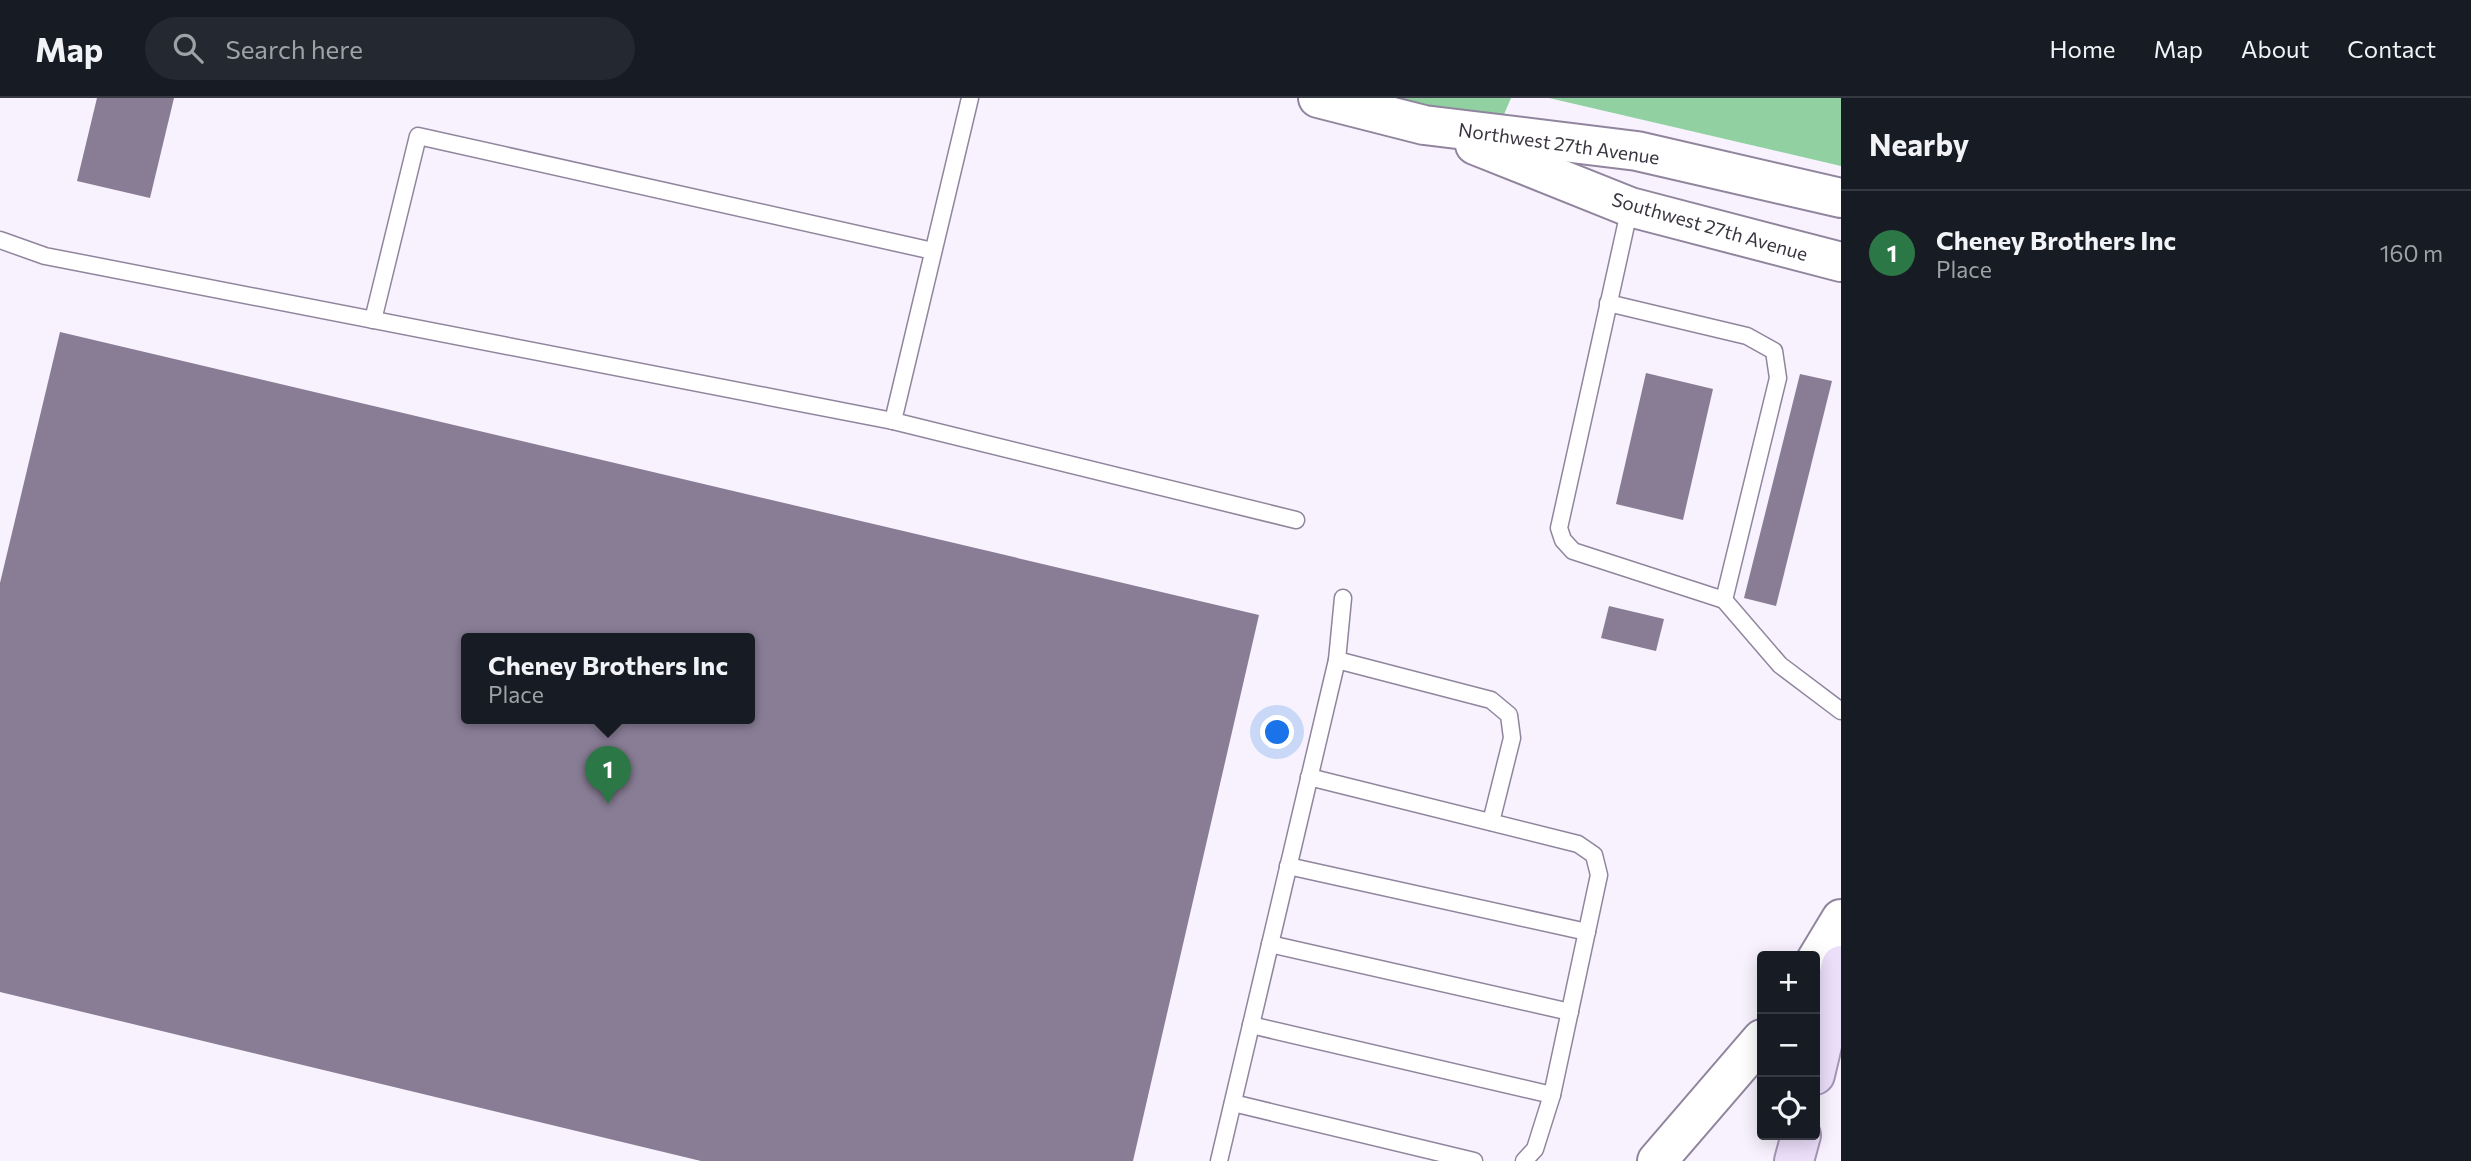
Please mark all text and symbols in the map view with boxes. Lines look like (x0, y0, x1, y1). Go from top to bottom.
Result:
search box (145, 17, 635, 80)
text: Map (35, 28, 103, 69)
icon: search (169, 29, 207, 67)
text: Search here (225, 33, 363, 64)
text: Home (2050, 34, 2116, 63)
text: Map (2154, 34, 2203, 63)
text: About (2241, 34, 2309, 63)
text: Contact (2347, 34, 2436, 63)
street label: Northwest 27th Avenue (1457, 117, 1661, 169)
text: Nearby (1869, 125, 1969, 162)
street label: Southwest 27th Avenue (1609, 187, 1811, 265)
text: Cheney Brothers Inc (1936, 224, 2176, 255)
text: 1 (1887, 239, 1897, 267)
text: 160 m (2380, 239, 2443, 267)
text: Place (1936, 255, 1992, 283)
popup (461, 633, 755, 724)
text: Cheney Brothers Inc (488, 649, 728, 680)
text: Place (488, 680, 544, 708)
your location (1260, 715, 1294, 749)
pin: 1 (585, 746, 631, 804)
map controls (1757, 951, 1820, 1140)
button: + (1757, 951, 1820, 1014)
button: − (1757, 1014, 1820, 1077)
button: locate (1757, 1077, 1820, 1140)

